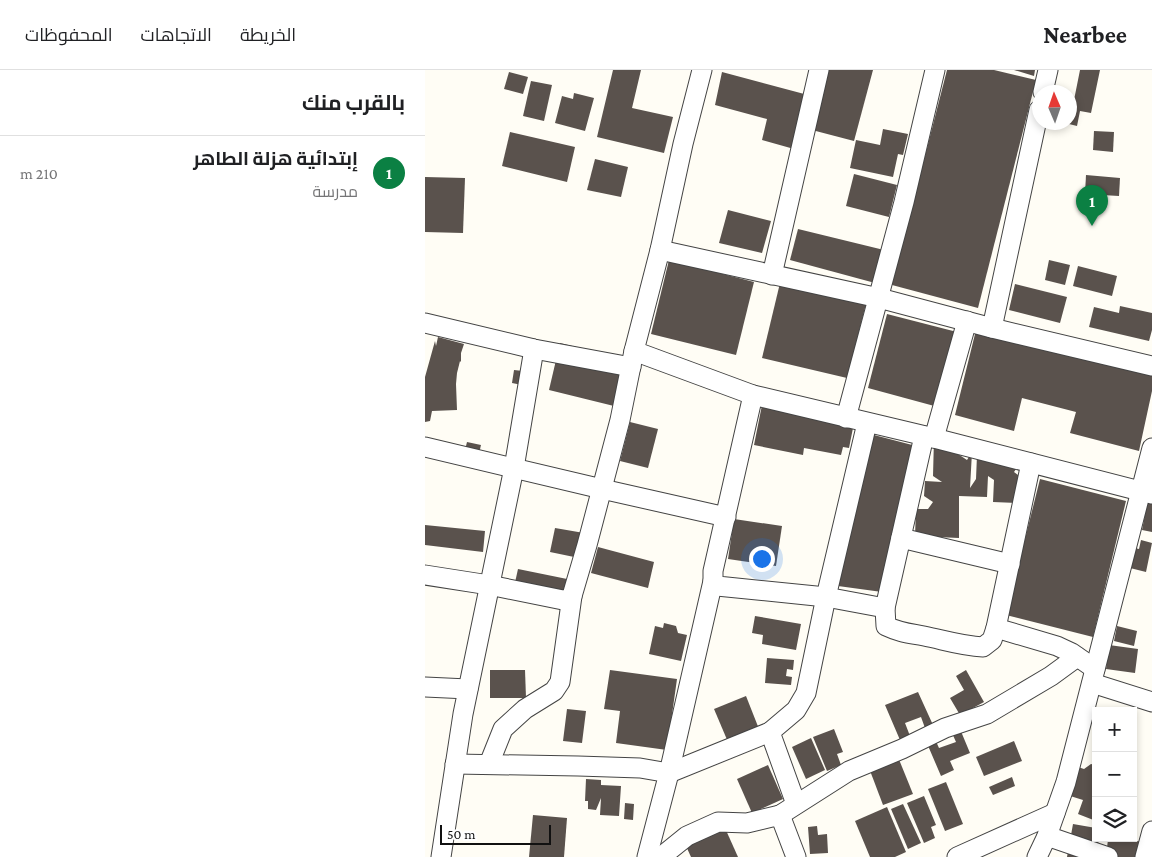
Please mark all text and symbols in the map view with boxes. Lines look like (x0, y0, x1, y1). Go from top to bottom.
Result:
text: Nearbee (1043, 21, 1127, 48)
text: المحفوظات (25, 25, 113, 45)
text: الاتجاهات (141, 25, 212, 45)
text: الخريطة (240, 25, 296, 45)
north arrow (1032, 85, 1077, 130)
text: بالقرب منك (302, 91, 405, 115)
text: إبتدائية هزلة الطاهر (193, 148, 358, 169)
text: 210 m (20, 165, 58, 182)
text: 1 (386, 165, 392, 182)
text: مدرسة (312, 183, 358, 200)
pin: 1 (1076, 185, 1108, 226)
your location (749, 546, 775, 572)
map controls (1092, 707, 1137, 842)
button: + (1092, 707, 1137, 752)
button: − (1092, 752, 1137, 797)
button: layers (1092, 797, 1137, 842)
scale bar (440, 822, 551, 845)
text: 50 m (447, 826, 475, 842)

